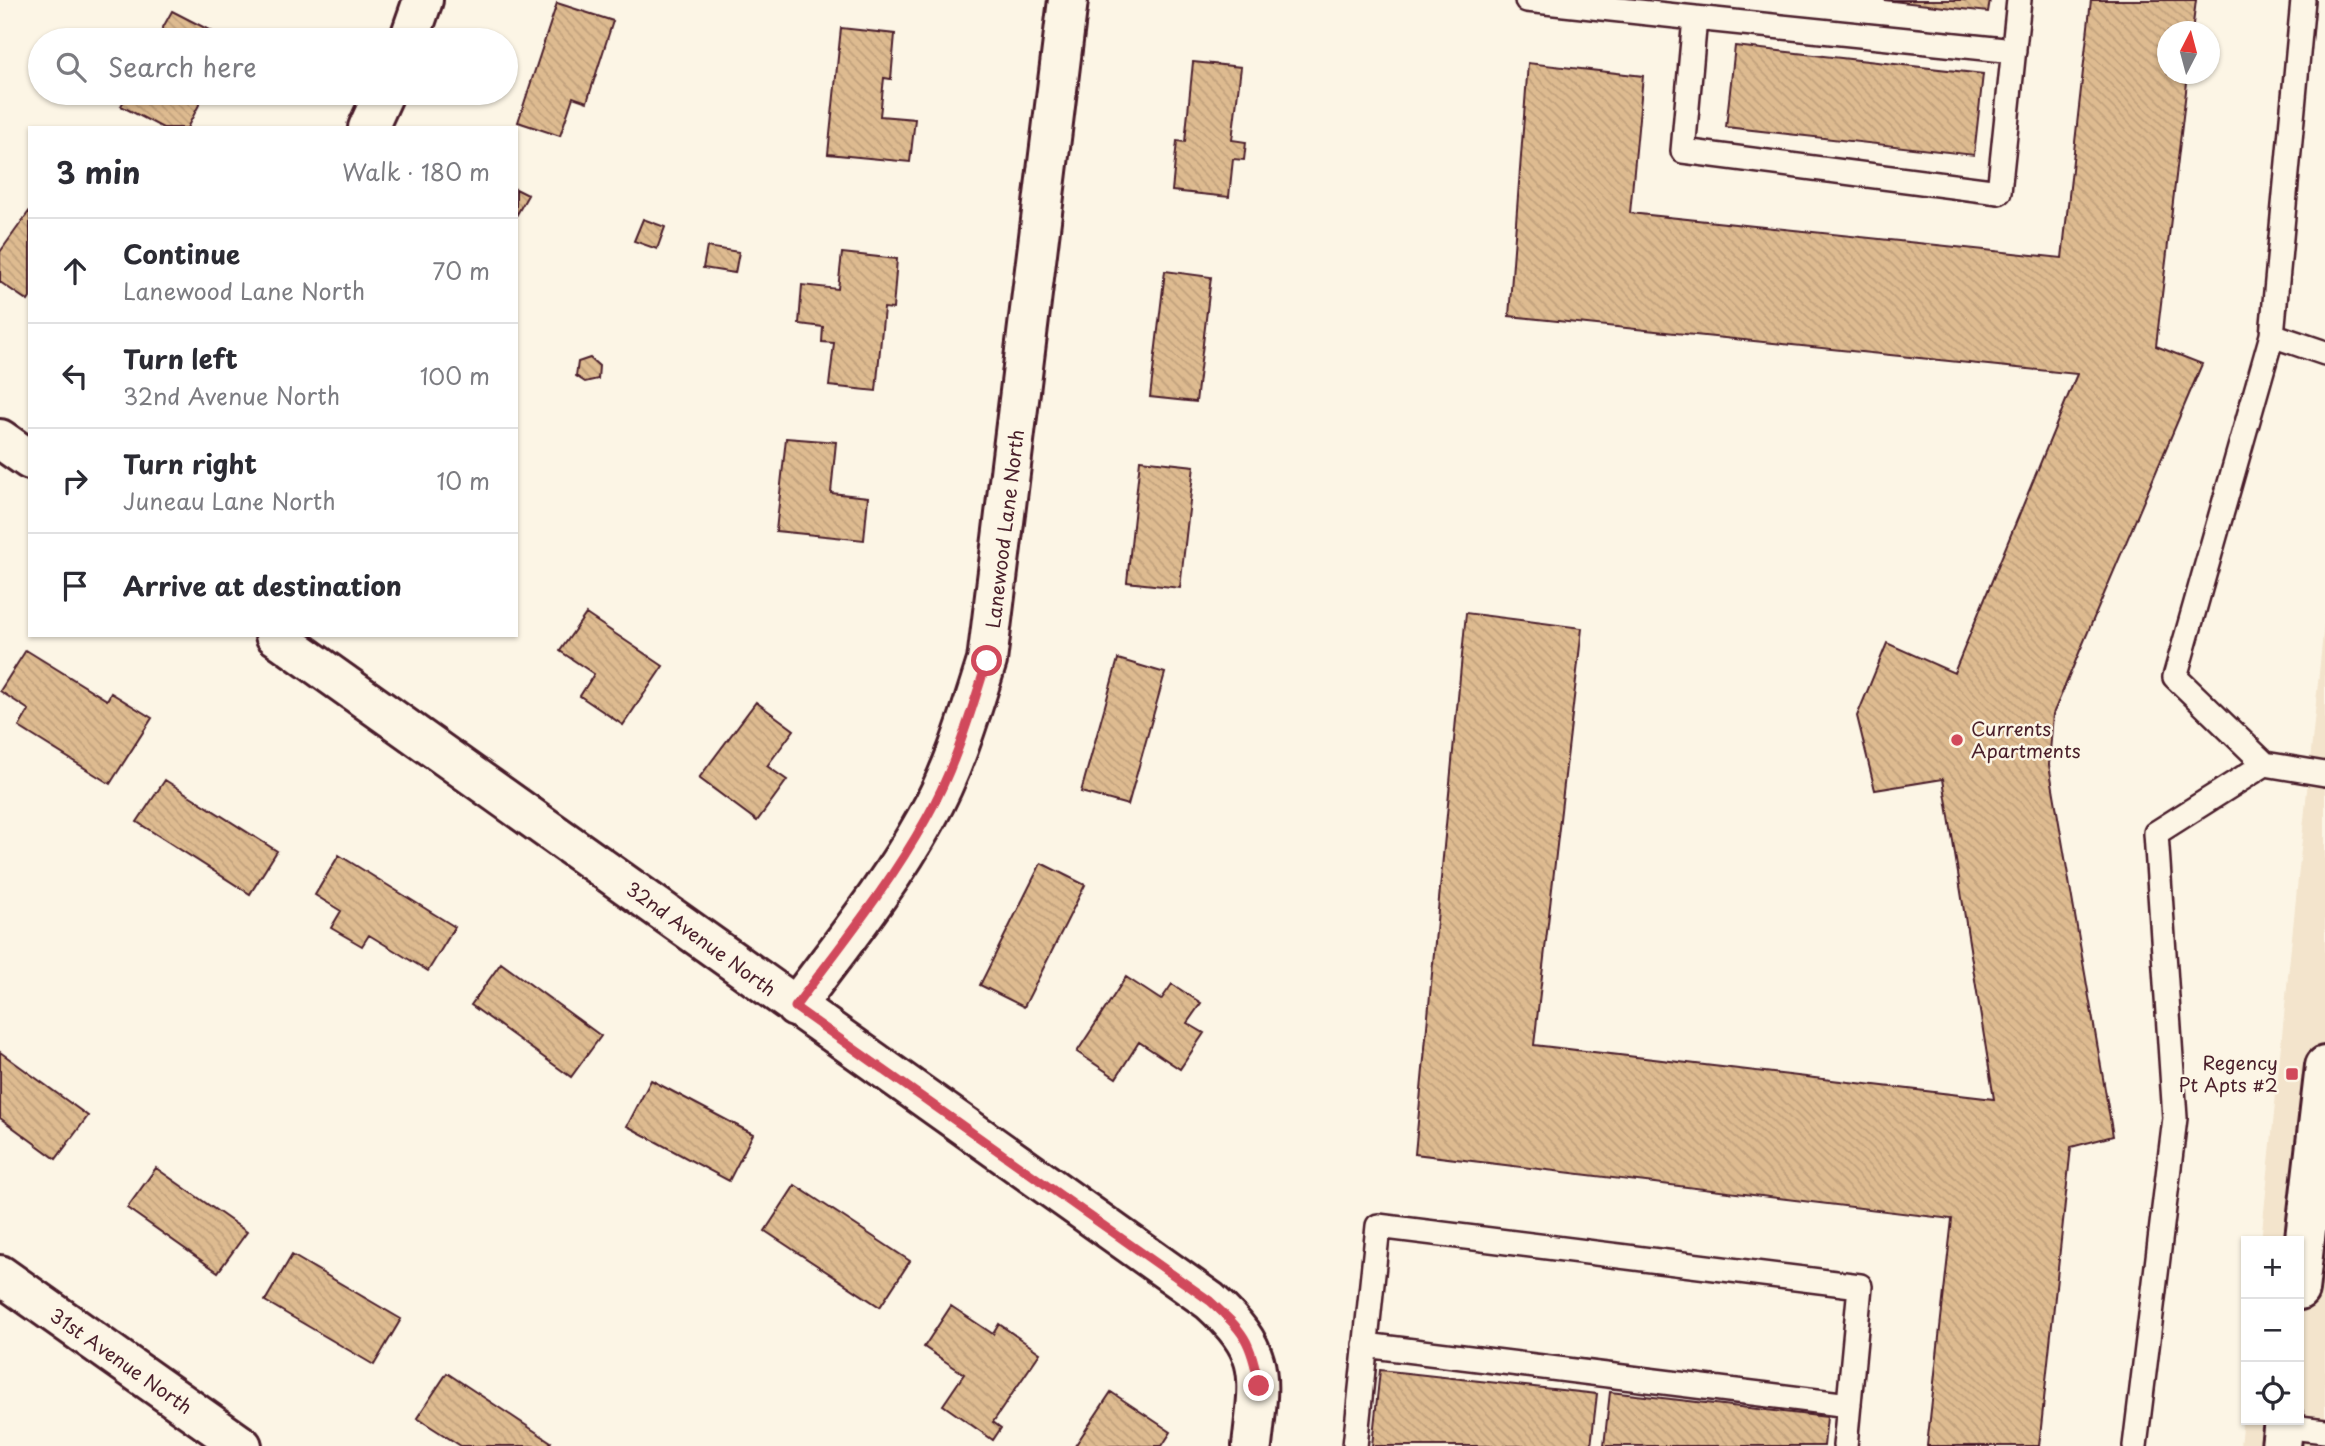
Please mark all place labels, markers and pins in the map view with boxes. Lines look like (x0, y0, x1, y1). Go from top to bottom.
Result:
place label: Currents Apartments (1971, 714, 2081, 764)
marker: Currents Apartments (1949, 732, 1965, 748)
place label: Regency Pt Apts #2 (2178, 1048, 2278, 1098)
marker: Regency Pt Apts #2 (2284, 1066, 2300, 1082)

